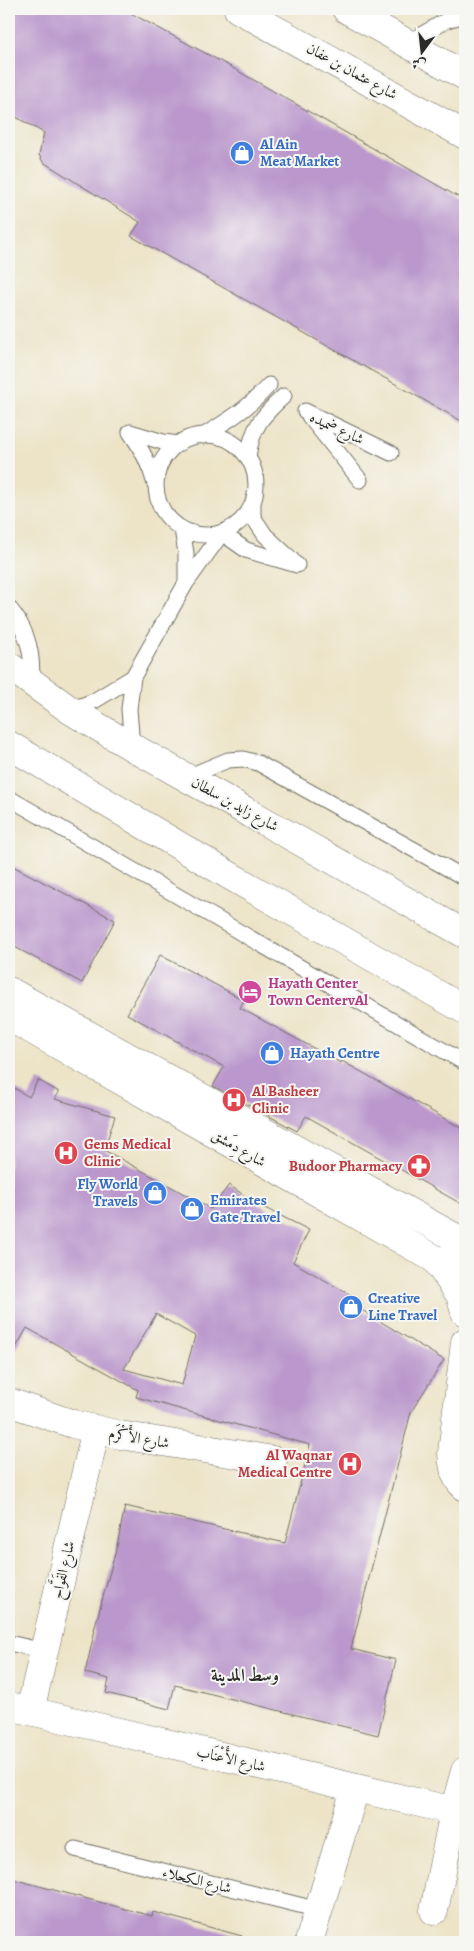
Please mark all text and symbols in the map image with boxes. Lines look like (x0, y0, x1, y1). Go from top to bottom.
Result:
north arrow (396, 28, 446, 78)
street label: شارع عثمان بن عفان (302, 38, 401, 107)
text: ش (409, 53, 428, 75)
place label: Al Ain Meat Market (259, 134, 339, 171)
shop icon: Al Ain Meat Market (229, 140, 255, 166)
street label: شارع ضميده (305, 407, 367, 452)
street label: شارع زايد بن سلطان (186, 772, 282, 839)
place label: Hayath Center Town CentervAl (268, 973, 368, 1010)
hotel icon: Hayath Center Town CentervAl (237, 979, 263, 1005)
shop icon: Hayath Centre (259, 1040, 285, 1066)
place label: Hayath Centre (290, 1043, 380, 1063)
place label: Al Basheer Clinic (251, 1081, 319, 1118)
hospital icon: Al Basheer Clinic (221, 1087, 247, 1113)
street label: شارع دِمَشق (207, 1124, 270, 1174)
place label: Gems Medical Clinic (84, 1134, 171, 1171)
hospital icon: Gems Medical Clinic (53, 1140, 79, 1166)
pharmacy icon: Budoor Pharmacy (406, 1153, 432, 1179)
place label: Budoor Pharmacy (289, 1156, 403, 1176)
place label: Fly World Travels (77, 1174, 139, 1211)
shop icon: Fly World Travels (142, 1180, 168, 1206)
place label: Emirates Gate Travel (210, 1190, 280, 1227)
shop icon: Emirates Gate Travel (179, 1196, 205, 1222)
place label: Creative Line Travel (368, 1288, 437, 1325)
shop icon: Creative Line Travel (338, 1294, 364, 1320)
street label: شارع الأَكْرَم (107, 1420, 171, 1456)
place label: Al Waqnar Medical Centre (238, 1445, 332, 1482)
hospital icon: Al Waqnar Medical Centre (337, 1451, 363, 1477)
street label: شارع الفَوَّاح (44, 1538, 82, 1602)
district label: وسط المدينة (211, 1663, 279, 1687)
street label: شارع الأَعْنَاب (194, 1739, 268, 1780)
street label: شارع الكحلاء (160, 1862, 234, 1901)

